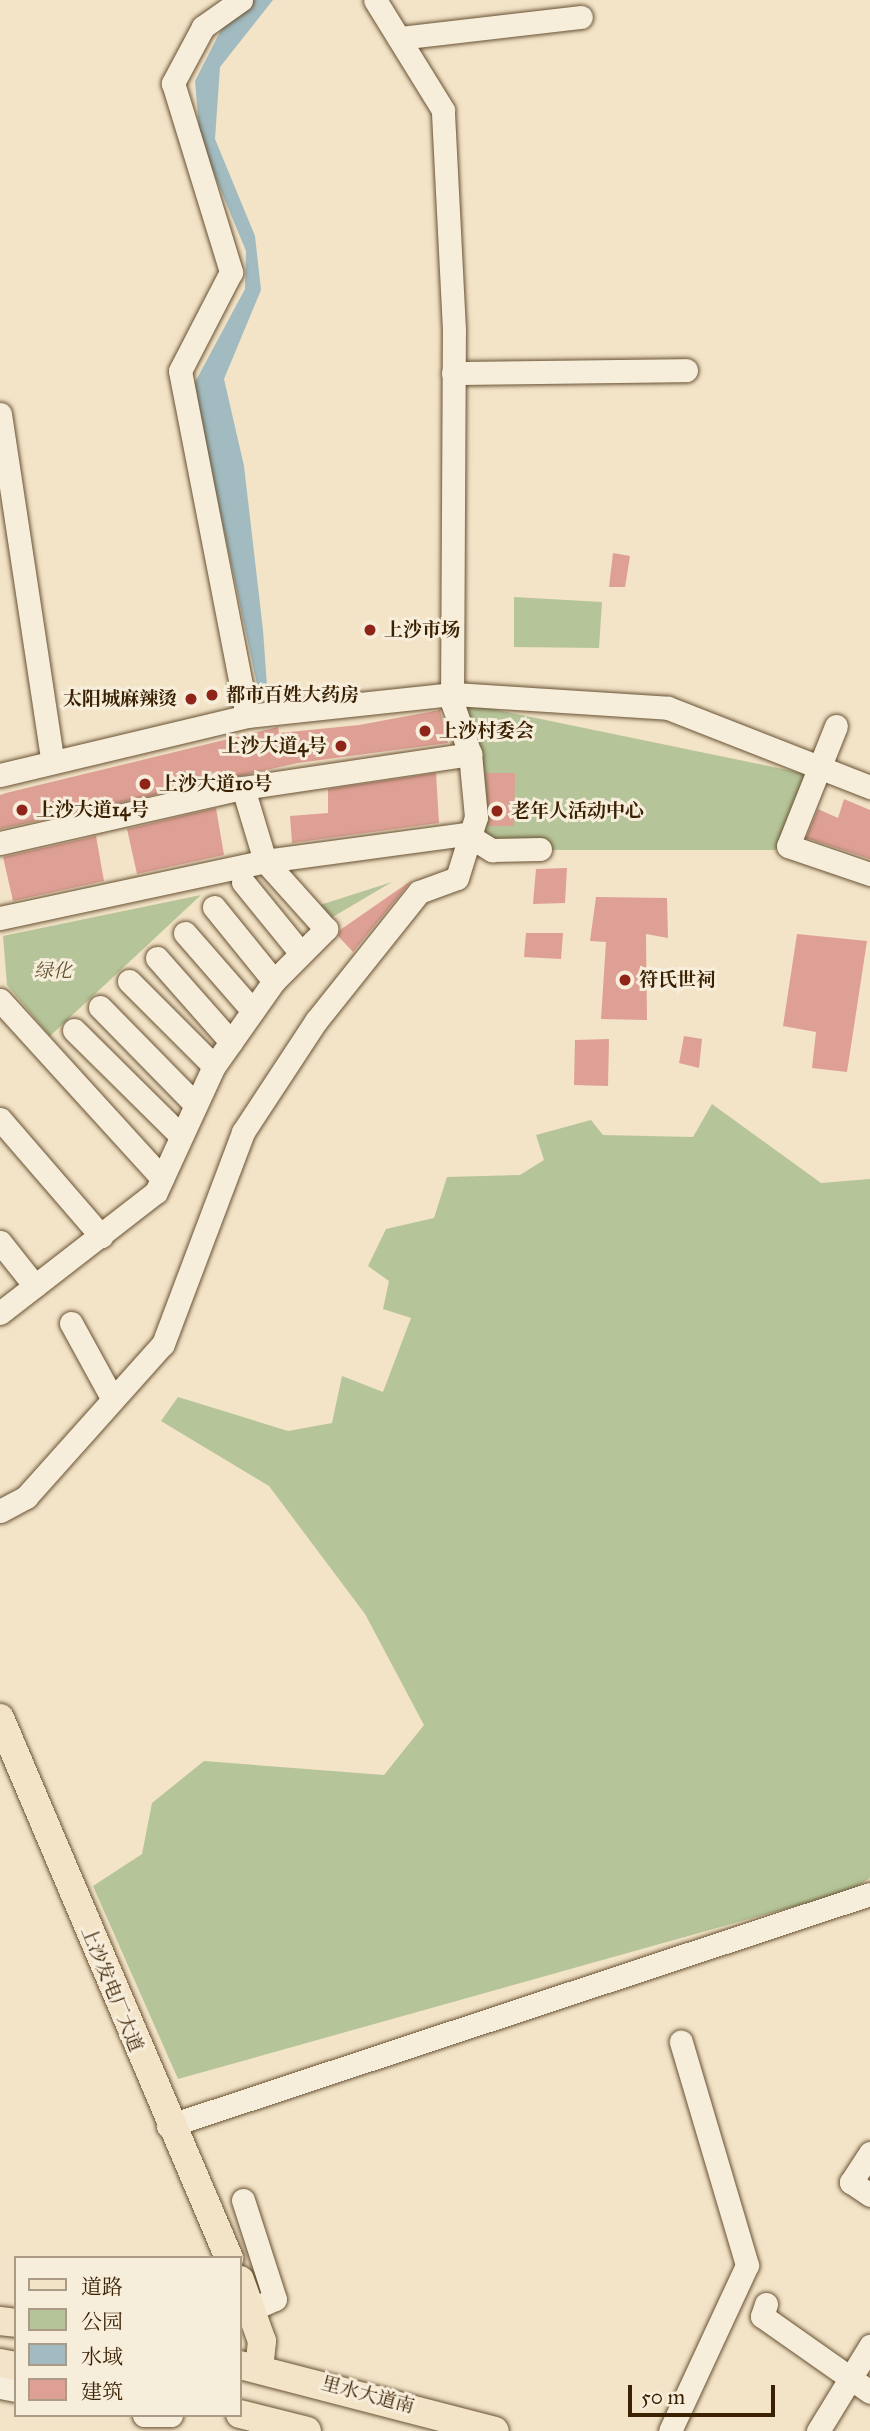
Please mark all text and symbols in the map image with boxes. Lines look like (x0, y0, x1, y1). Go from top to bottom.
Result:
place label: 上沙市场 (384, 619, 460, 641)
marker: 上沙市场 (362, 622, 378, 638)
place label: 都市百姓大药房 (226, 684, 359, 706)
marker: 都市百姓大药房 (204, 687, 220, 703)
place label: 太阳城麻辣烫 (63, 688, 177, 710)
marker: 太阳城麻辣烫 (183, 691, 199, 707)
place label: 上沙村委会 (439, 720, 534, 742)
marker: 上沙村委会 (417, 723, 433, 739)
place label: 上沙大道4号 (221, 735, 327, 757)
marker: 上沙大道4号 (333, 738, 349, 754)
place label: 上沙大道10号 (159, 773, 272, 795)
marker: 上沙大道10号 (137, 776, 153, 792)
place label: 上沙大道14号 (36, 799, 149, 821)
place label: 老年人活动中心 (511, 800, 644, 822)
marker: 上沙大道14号 (14, 802, 30, 818)
marker: 老年人活动中心 (489, 803, 505, 819)
park label: 绿化 (34, 960, 72, 982)
place label: 符氏世祠 (639, 969, 715, 991)
marker: 符氏世祠 (617, 972, 633, 988)
street label: 上沙发电厂大道 (77, 1923, 147, 2055)
legend (14, 2256, 242, 2417)
text: 道路 (81, 2274, 123, 2300)
text: 公园 (81, 2309, 123, 2335)
text: 水域 (81, 2344, 123, 2370)
street label: 里水大道南 (319, 2372, 417, 2418)
scale bar (632, 2372, 779, 2416)
text: 建筑 (81, 2379, 123, 2405)
text: 50 m (641, 2384, 685, 2410)

